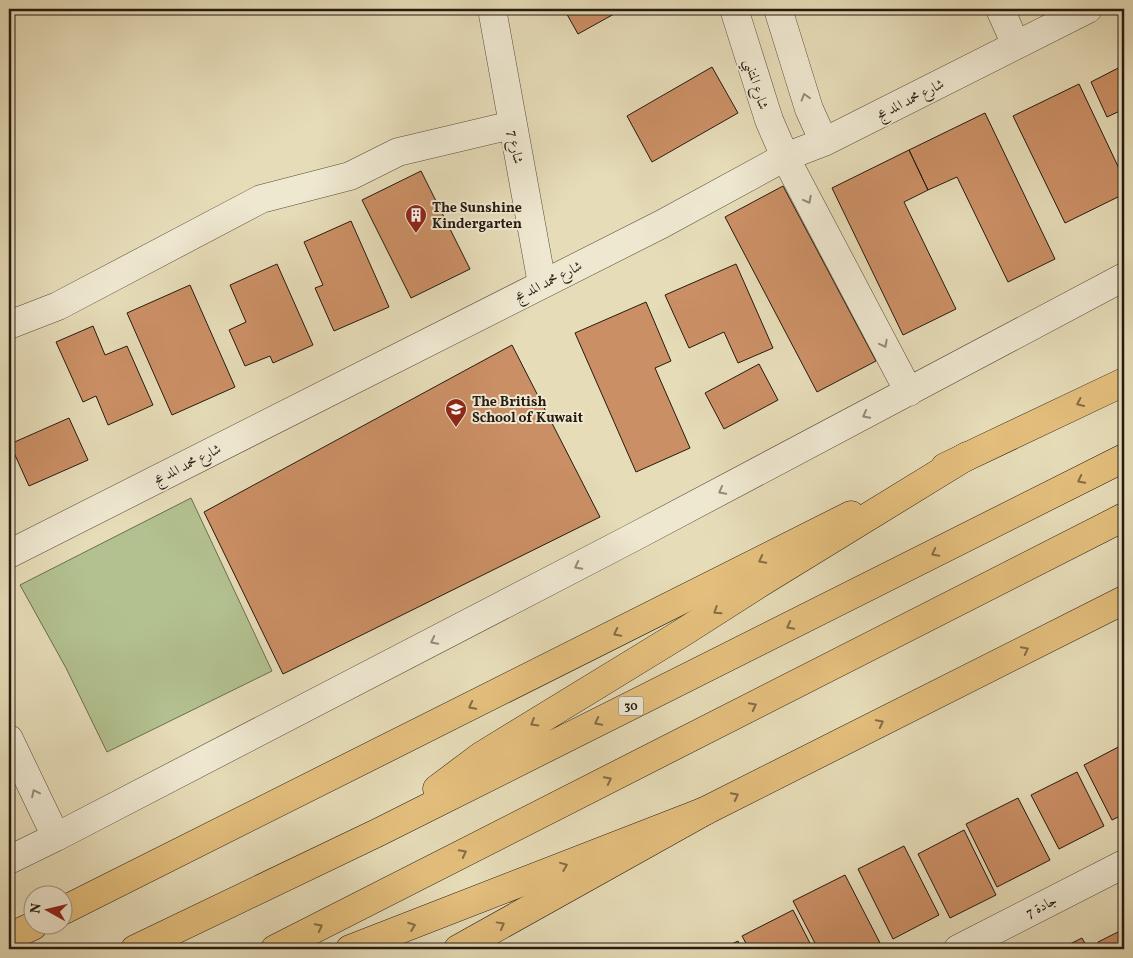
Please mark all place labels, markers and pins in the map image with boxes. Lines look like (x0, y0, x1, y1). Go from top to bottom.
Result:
place label: The Sunshine Kindergarten (432, 199, 522, 234)
building icon: The Sunshine Kindergarten (404, 203, 428, 234)
place label: The British School of Kuwait (472, 393, 583, 428)
school or university icon: The British School of Kuwait (444, 397, 468, 428)

